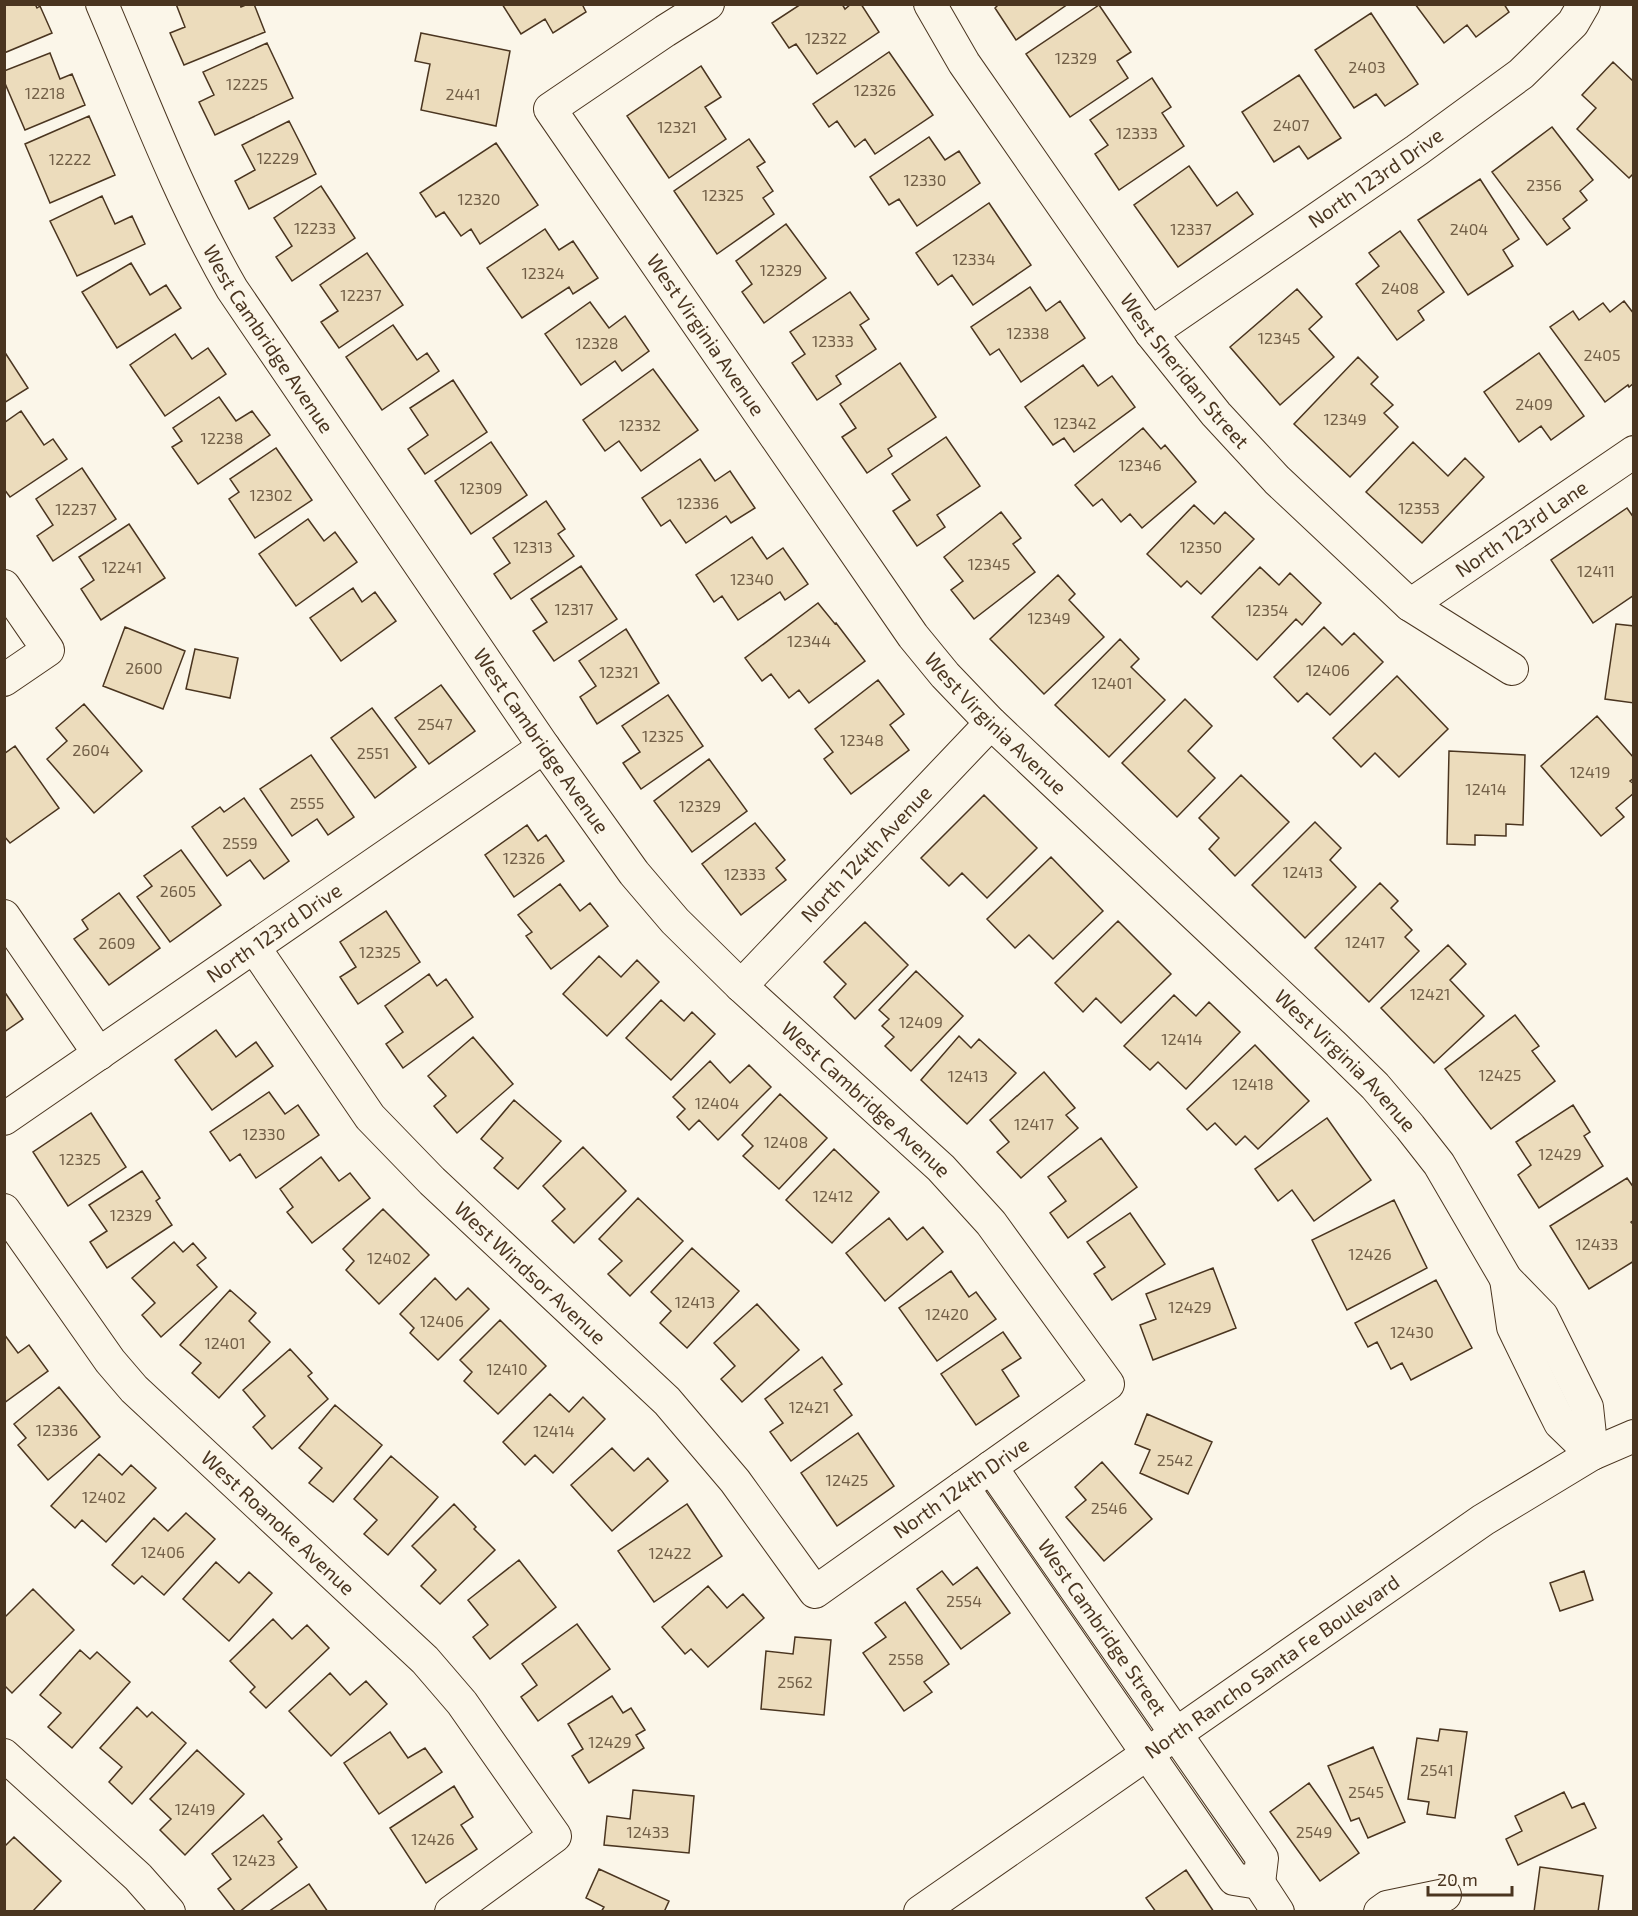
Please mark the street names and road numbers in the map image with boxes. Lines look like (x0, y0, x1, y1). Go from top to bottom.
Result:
street label: North 123rd Drive (1303, 122, 1447, 232)
street label: West Cambridge Avenue (199, 240, 339, 437)
street label: West Virginia Avenue (642, 249, 770, 420)
street label: West Sheridan Street (1116, 288, 1255, 453)
street label: North 123rd Lane (1450, 474, 1592, 582)
street label: West Cambridge Avenue (469, 643, 615, 838)
street label: West Virginia Avenue (920, 647, 1072, 799)
street label: North 124th Avenue (795, 780, 936, 927)
street label: North 123rd Drive (201, 877, 346, 987)
street label: West Virginia Avenue (1270, 984, 1422, 1136)
street label: West Cambridge Avenue (777, 1016, 956, 1182)
street label: West Windsor Avenue (450, 1196, 611, 1349)
street label: North 124th Drive (888, 1432, 1033, 1543)
street label: West Roanoke Avenue (197, 1445, 360, 1600)
street label: West Cambridge Street (1033, 1534, 1173, 1720)
street label: North Rancho Santa Fe Boulevard (1140, 1569, 1403, 1763)

